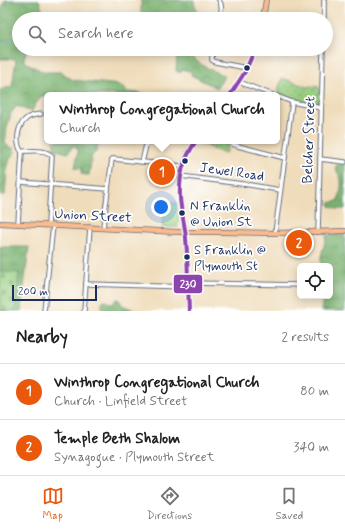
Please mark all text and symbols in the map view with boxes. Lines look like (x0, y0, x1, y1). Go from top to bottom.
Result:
search box (12, 12, 333, 56)
icon: search (26, 23, 48, 45)
text: Search here (58, 24, 134, 44)
unlabelled marker (242, 63, 252, 73)
popup (44, 92, 280, 144)
street label: Belcher Street (298, 96, 320, 184)
text: Winthrop Congregational Church (59, 100, 265, 120)
text: Church (59, 120, 100, 137)
unlabelled marker (180, 156, 190, 166)
pin: 1 (149, 157, 175, 187)
street label: Jewel Road (199, 159, 265, 185)
your location (151, 197, 171, 217)
place label: N Franklin @ Union St (190, 198, 252, 231)
street label: Union Street (54, 205, 132, 227)
marker: N Franklin @ Union St (177, 208, 187, 218)
pin: 2 (286, 228, 312, 258)
place label: S Franklin @ Plymouth St (194, 242, 266, 275)
marker: S Franklin @ Plymouth St (182, 252, 192, 262)
map controls (297, 263, 333, 299)
button: locate (297, 263, 333, 299)
line badge: 230 (173, 274, 203, 294)
text: 230 (180, 278, 197, 292)
scale bar (12, 283, 97, 302)
text: 200 m (18, 285, 48, 299)
text: Nearby (16, 326, 68, 348)
text: 2 results (282, 329, 329, 346)
text: Winthrop Congregational Church (54, 373, 259, 393)
text: 1 (26, 383, 32, 400)
text: 80 m (300, 383, 329, 400)
text: Church · Linfield Street (54, 393, 187, 410)
text: Temple Beth Shalom (54, 429, 180, 449)
text: 2 (26, 439, 32, 456)
text: 340 m (294, 439, 329, 456)
text: Synagogue · Plymouth Street (54, 449, 214, 466)
tab: Map (42, 485, 64, 523)
tab: Directions (147, 485, 192, 523)
tab: Saved (276, 485, 303, 523)

